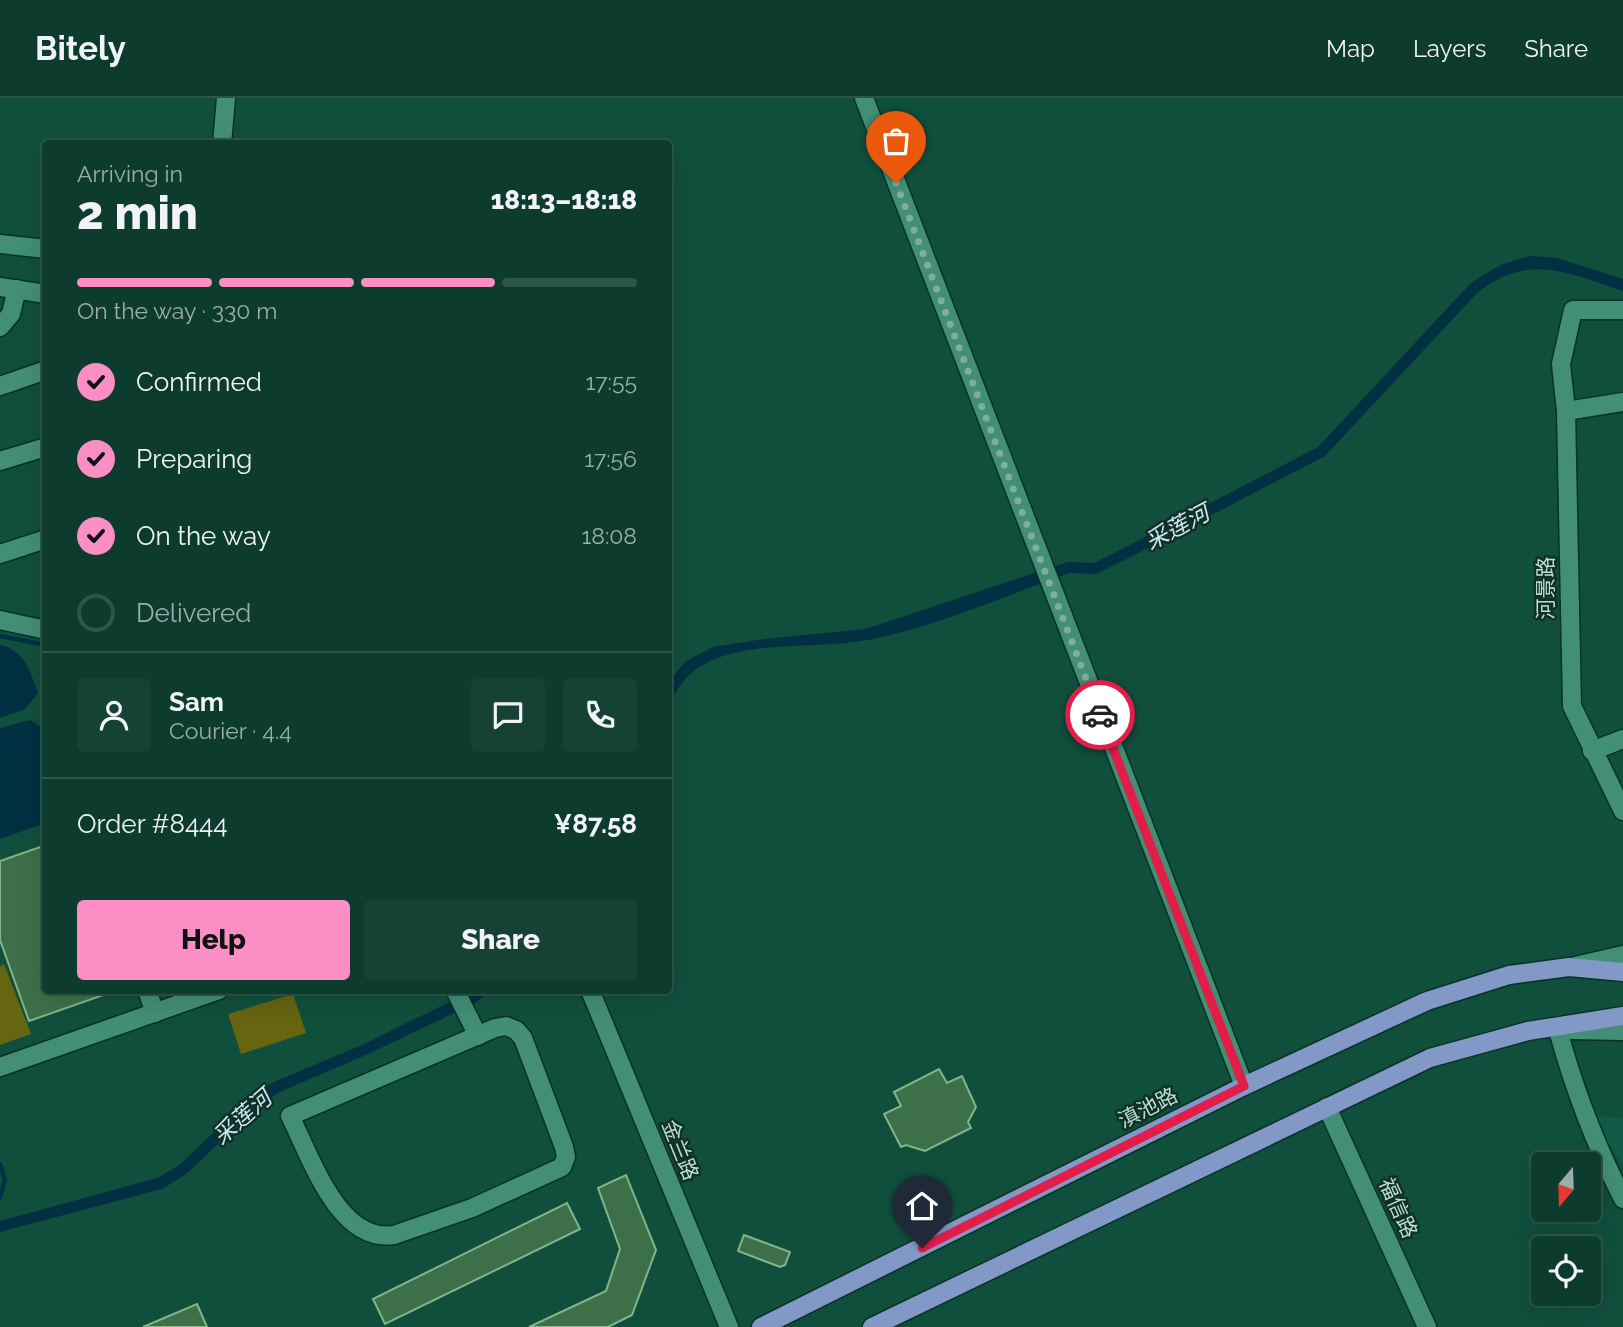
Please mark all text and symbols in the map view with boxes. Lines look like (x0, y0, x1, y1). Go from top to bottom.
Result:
text: Bitely (35, 29, 126, 68)
text: Map (1326, 34, 1375, 63)
text: Layers (1413, 34, 1486, 63)
text: Share (1524, 34, 1588, 63)
pin (866, 111, 926, 183)
icon: bag (877, 122, 915, 160)
text: Arriving in (77, 160, 183, 187)
text: 18:13–18:18 (491, 185, 637, 215)
text: 2 min (77, 186, 198, 240)
text: On the way · 330 m (77, 297, 277, 324)
icon: check (77, 363, 115, 401)
text: Confirmed (136, 367, 262, 397)
text: 17:55 (586, 368, 637, 395)
icon: check (77, 440, 115, 478)
text: Preparing (136, 444, 252, 474)
text: 17:56 (584, 445, 637, 472)
water label: 采莲河 (1140, 497, 1217, 555)
icon: check (77, 517, 115, 555)
text: On the way (136, 521, 271, 551)
text: 18:08 (581, 522, 637, 549)
street label: 河景路 (1533, 557, 1558, 620)
text: Delivered (136, 598, 251, 628)
button: person (77, 678, 151, 752)
button: chat (471, 678, 545, 752)
button: phone (563, 678, 637, 752)
courier (1065, 680, 1135, 750)
text: Sam (169, 687, 224, 717)
icon: car (1081, 696, 1119, 734)
text: Courier · 4.4 (169, 717, 292, 744)
text: Order #8444 (77, 809, 227, 839)
text: ¥87.58 (554, 809, 637, 839)
button: Help (77, 900, 350, 980)
button: Share (364, 900, 637, 980)
water label: 采莲河 (207, 1081, 280, 1149)
street label: 滇池路 (1114, 1082, 1182, 1133)
street label: 金兰路 (657, 1116, 704, 1184)
north arrow (1531, 1152, 1601, 1222)
map controls (1531, 1152, 1601, 1306)
street label: 福信路 (1374, 1174, 1423, 1242)
pin (892, 1176, 952, 1248)
icon: home (903, 1187, 941, 1225)
button: locate (1531, 1236, 1601, 1306)

